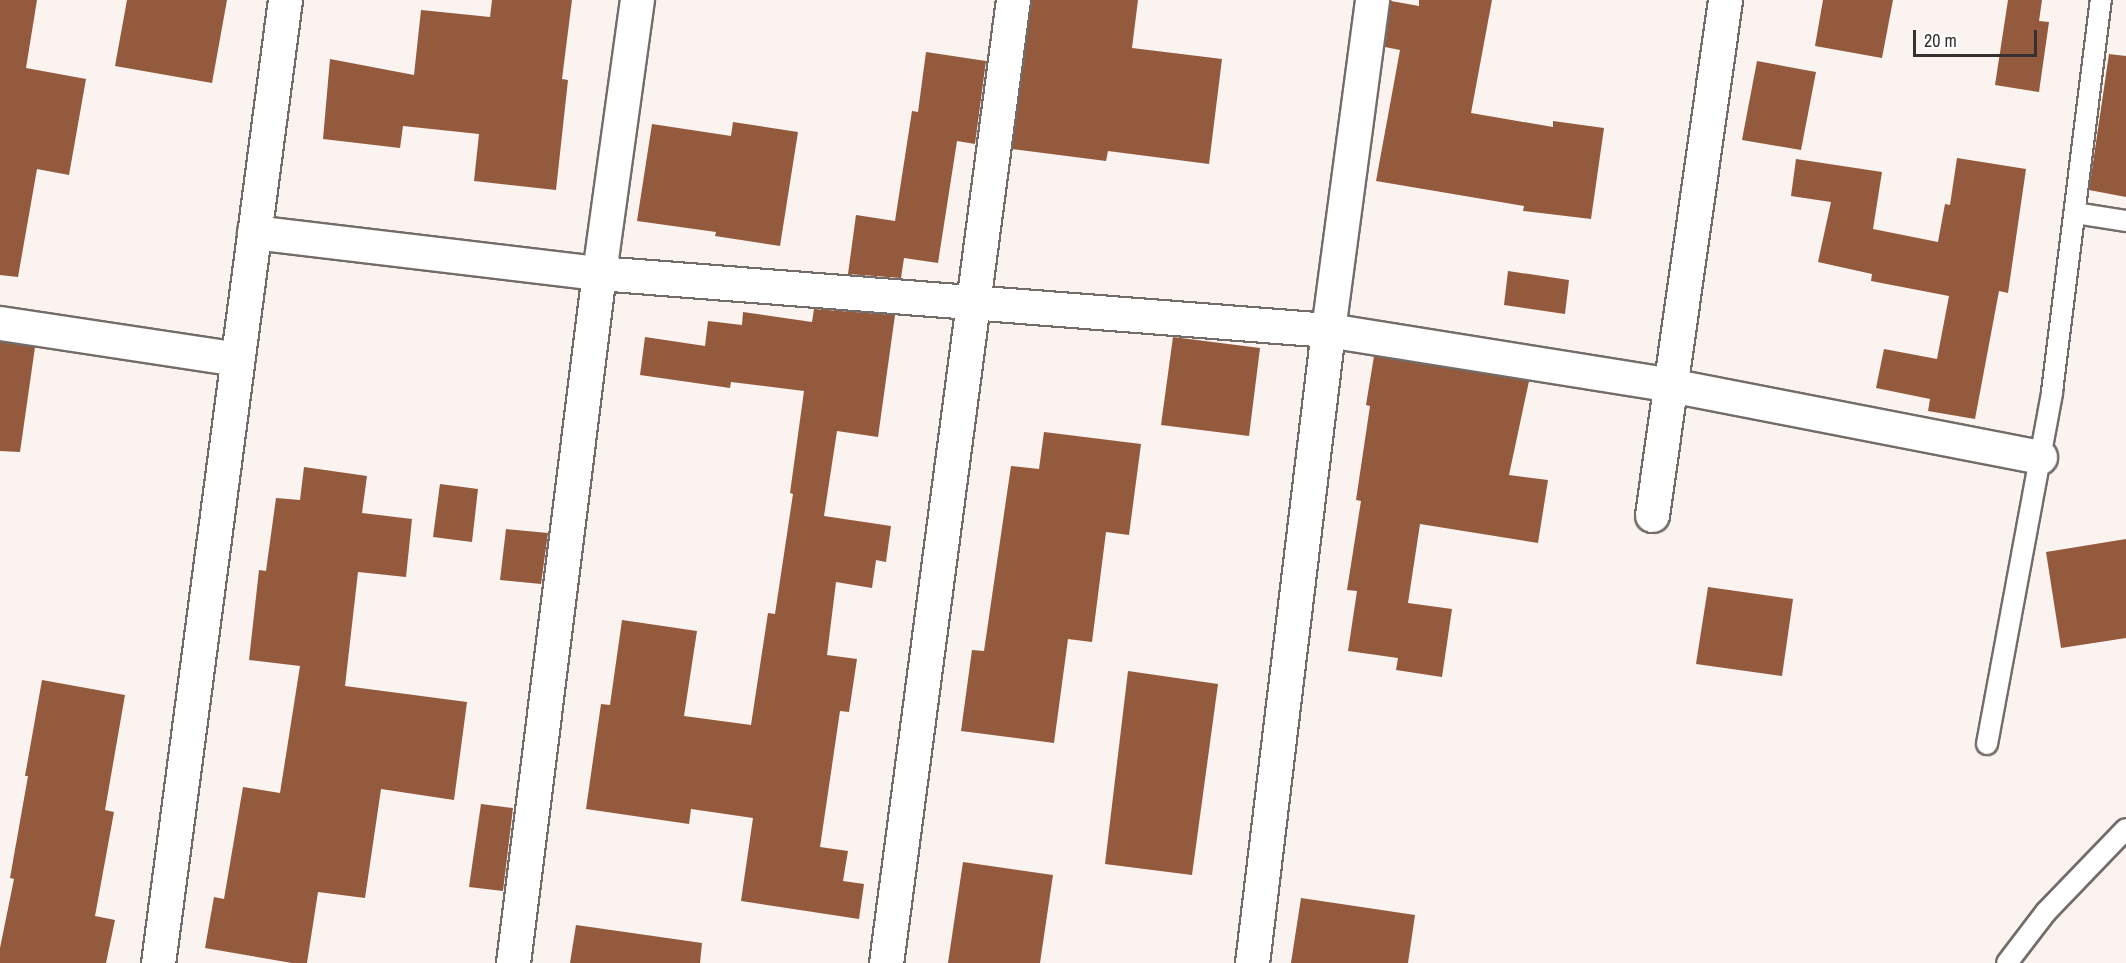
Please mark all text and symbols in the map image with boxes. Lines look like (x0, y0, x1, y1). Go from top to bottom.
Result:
scale bar (1916, 18, 2040, 56)
text: 20 m (1924, 28, 1957, 53)

